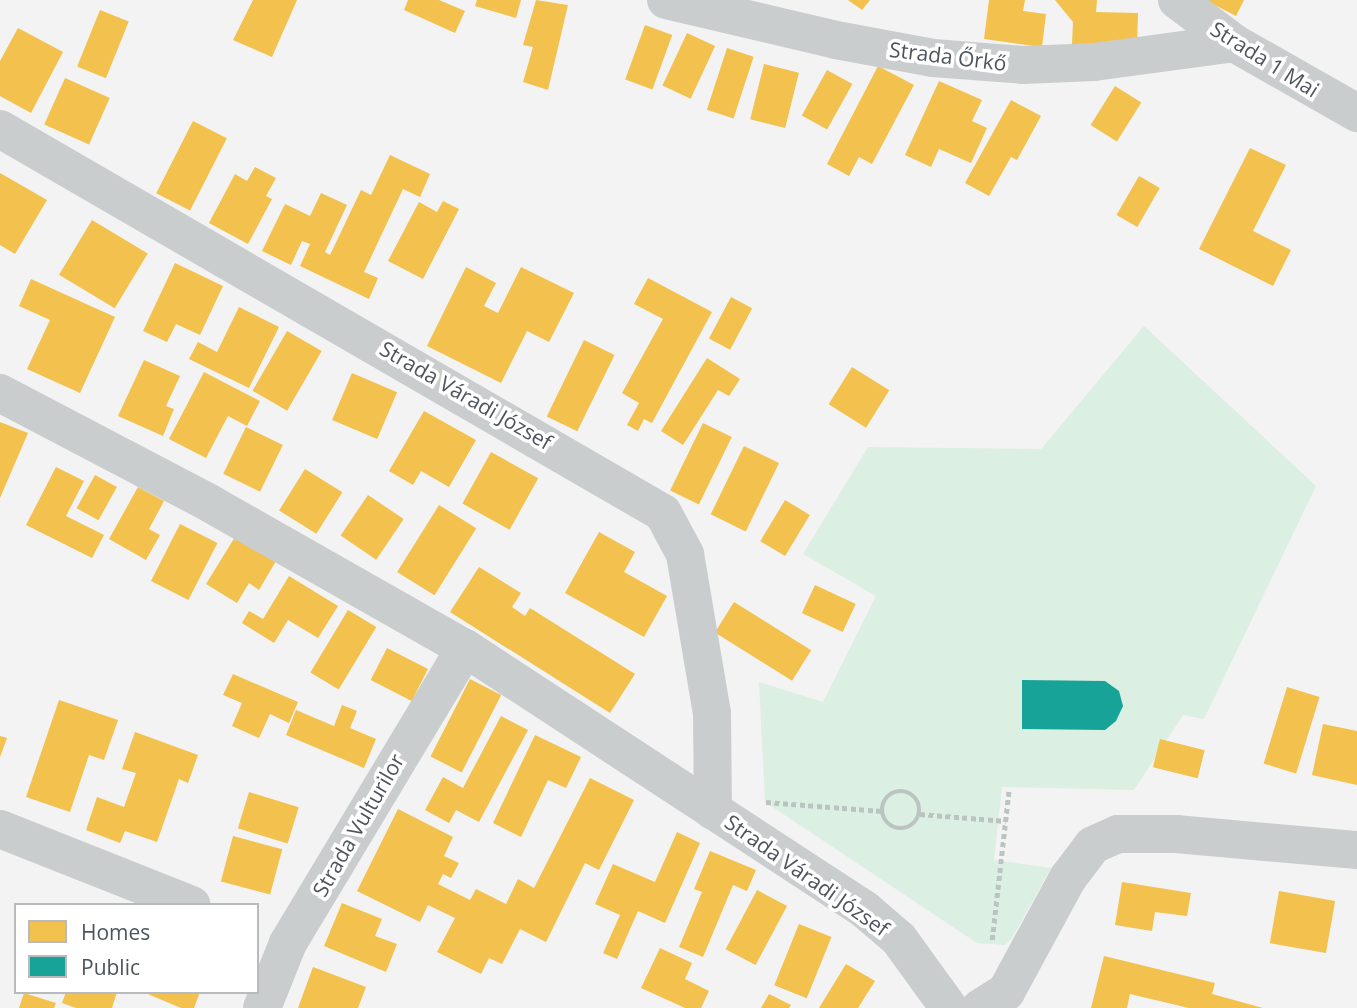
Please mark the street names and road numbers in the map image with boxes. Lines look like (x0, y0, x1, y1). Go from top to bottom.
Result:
street label: Strada 1 Mai (1206, 16, 1324, 102)
street label: Strada Őrkő (888, 36, 1008, 76)
street label: Strada Váradi József (376, 336, 556, 454)
street label: Strada Vulturilor (307, 749, 409, 901)
street label: Strada Váradi József (720, 809, 894, 941)

